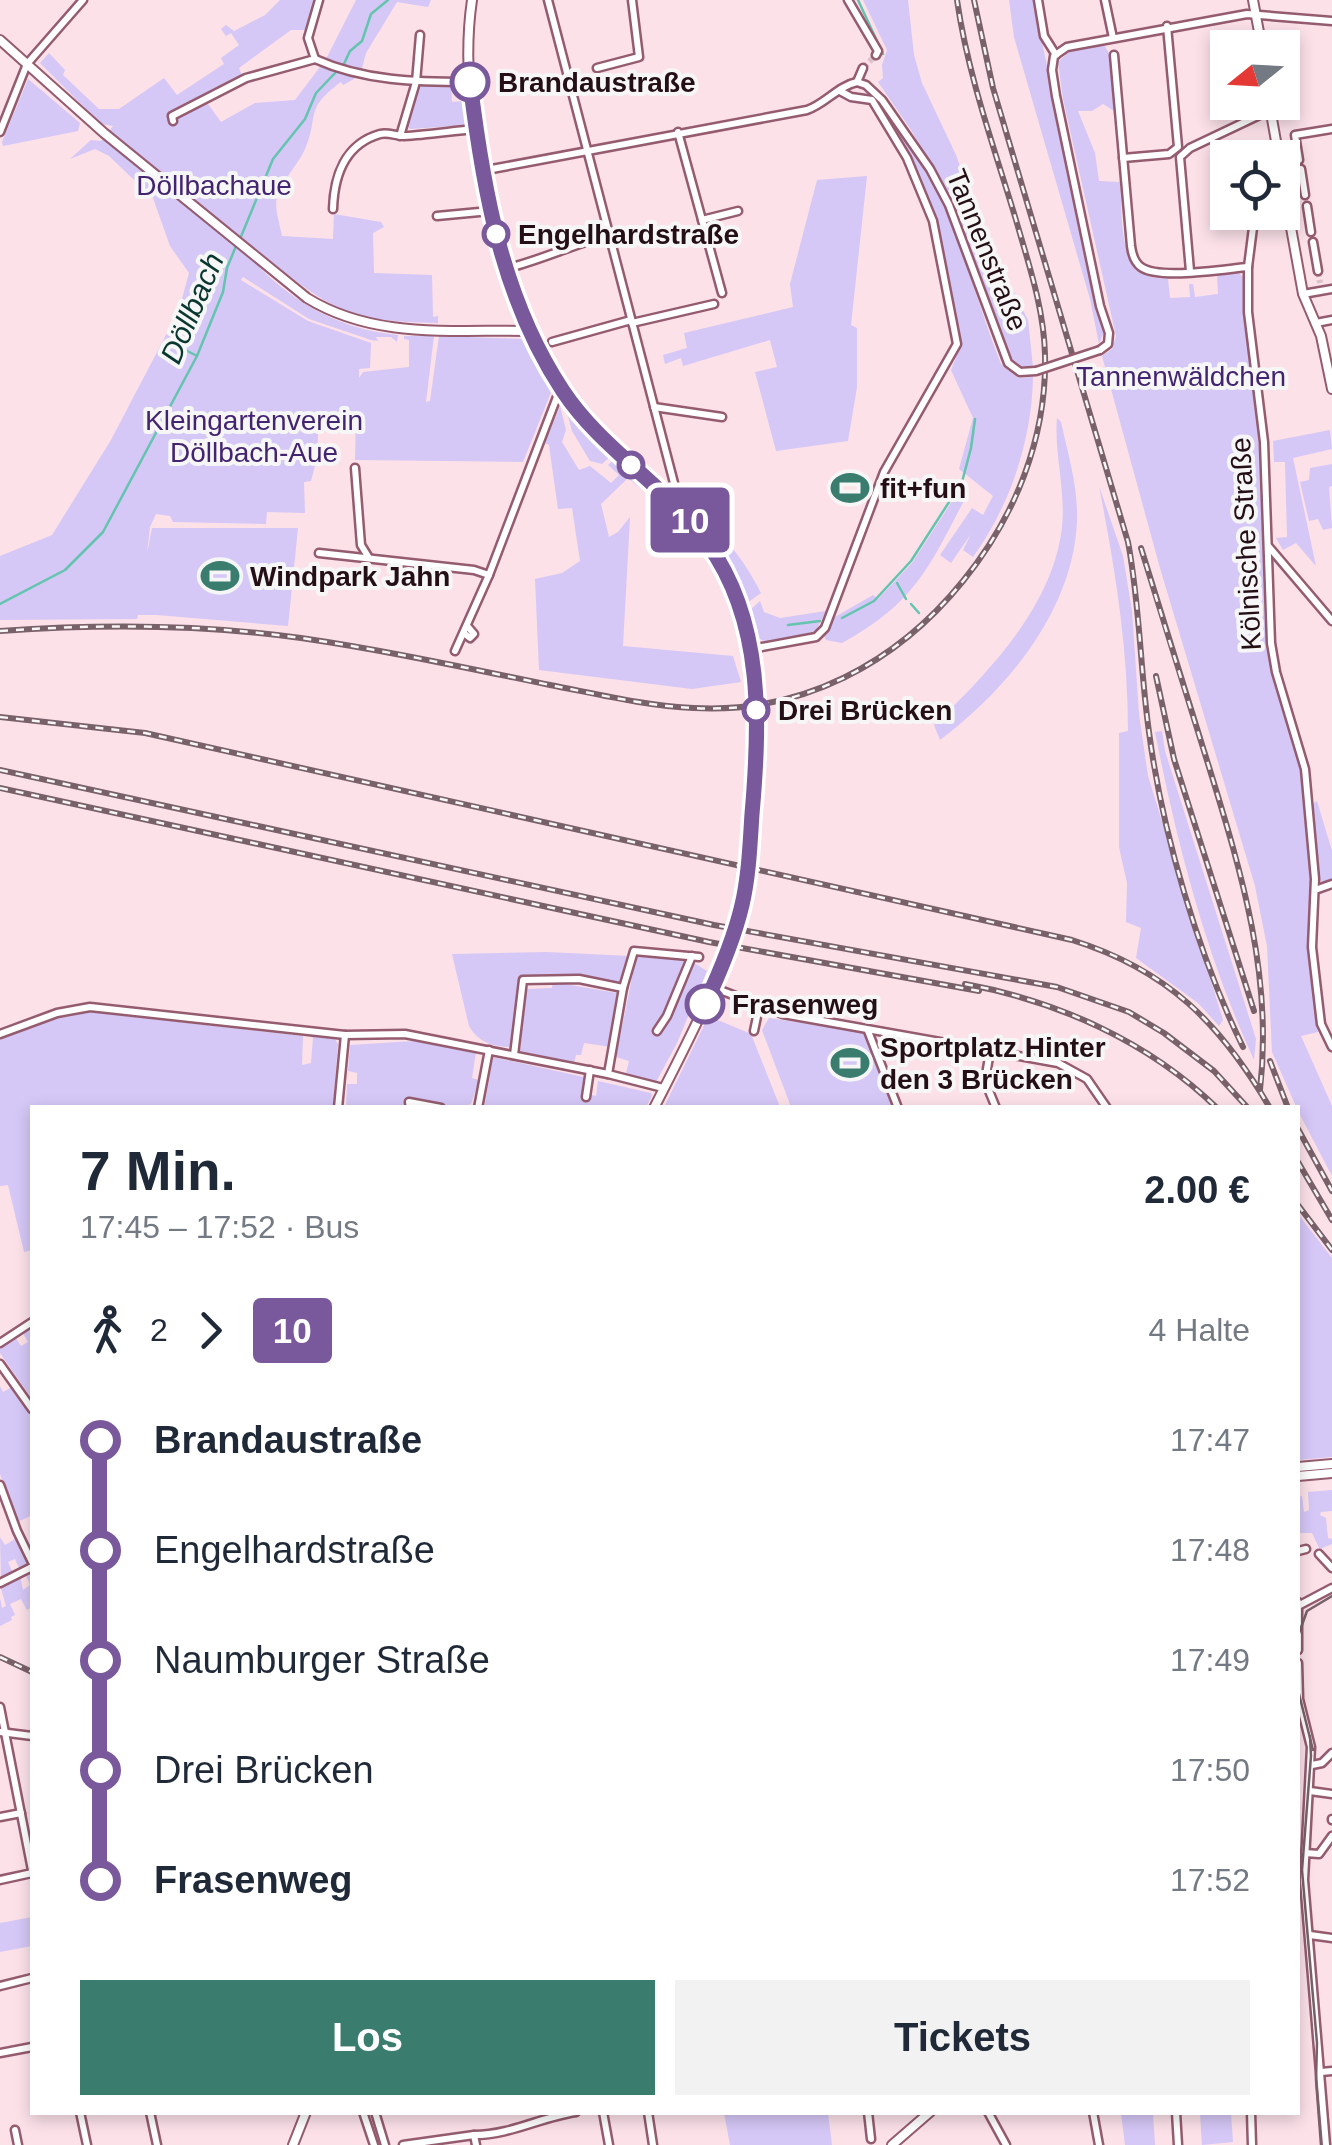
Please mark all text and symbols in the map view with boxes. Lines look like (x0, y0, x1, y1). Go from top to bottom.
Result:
north arrow (1210, 30, 1300, 120)
map controls (1210, 30, 1300, 230)
marker: Brandaustraße (451, 63, 489, 101)
place label: Brandaustraße (498, 67, 696, 98)
button: locate (1210, 140, 1300, 230)
street label: Tannenstraße (941, 165, 1033, 335)
park label: Döllbachaue (136, 170, 292, 201)
place label: Engelhardstraße (518, 219, 739, 250)
marker: Engelhardstraße (483, 221, 509, 247)
water label: Döllbach (154, 248, 230, 368)
park label: Tannenwäldchen (1076, 361, 1286, 392)
park label: Kleingartenverein Döllbach-Aue (145, 405, 363, 468)
street label: Kölnische Straße (1225, 437, 1267, 651)
unlabelled marker (618, 452, 644, 478)
sports icon: fit+fun (829, 467, 871, 509)
place label: fit+fun (880, 473, 966, 504)
line badge: 10 (645, 488, 735, 552)
text: 10 (671, 501, 709, 540)
sports icon: Windpark Jahn (199, 555, 241, 597)
place label: Windpark Jahn (250, 561, 450, 592)
place label: Drei Brücken (778, 695, 952, 726)
marker: Drei Brücken (743, 697, 769, 723)
marker: Frasenweg (686, 985, 724, 1023)
place label: Frasenweg (732, 989, 878, 1020)
place label: Sportplatz Hinter den 3 Brücken (880, 1032, 1106, 1095)
sports icon: Sportplatz Hinter den 3 Brücken (829, 1042, 871, 1084)
text: 7 Min. (80, 1140, 236, 1202)
text: 2.00 € (1144, 1169, 1250, 1211)
text: 17:45 – 17:52 · Bus (80, 1209, 359, 1245)
icon: walk (80, 1303, 135, 1358)
icon: forward (183, 1303, 238, 1358)
text: 10 (273, 1311, 312, 1350)
text: 2 (150, 1312, 168, 1348)
text: 4 Halte (1149, 1312, 1250, 1348)
text: Brandaustraße (154, 1419, 422, 1461)
text: 17:47 (1170, 1422, 1250, 1458)
text: Engelhardstraße (154, 1529, 435, 1571)
text: 17:48 (1170, 1532, 1250, 1568)
text: Naumburger Straße (154, 1639, 490, 1681)
text: 17:49 (1170, 1642, 1250, 1678)
text: Drei Brücken (154, 1749, 374, 1791)
text: 17:50 (1170, 1752, 1250, 1788)
text: Frasenweg (154, 1859, 353, 1901)
text: 17:52 (1170, 1862, 1250, 1898)
button: Los (80, 1980, 655, 2095)
button: Tickets (675, 1980, 1250, 2095)

